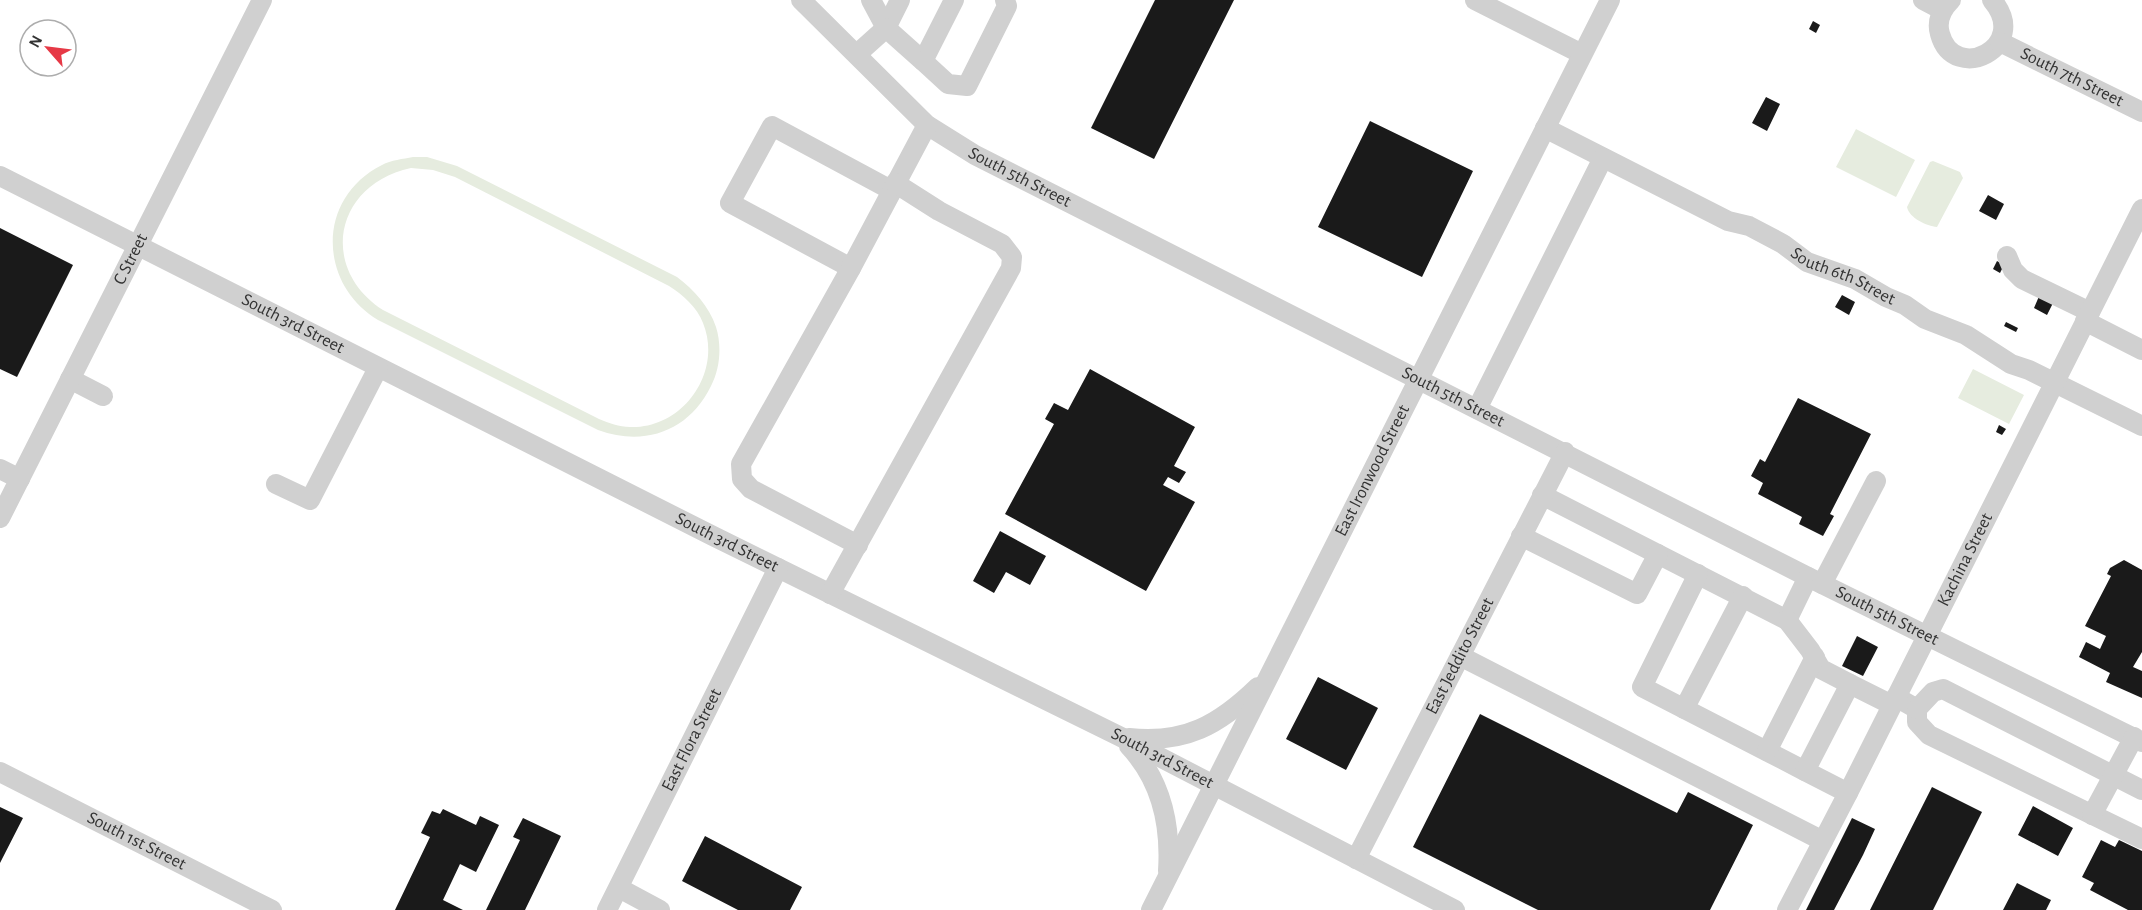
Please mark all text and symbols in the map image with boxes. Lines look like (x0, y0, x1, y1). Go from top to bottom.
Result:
north arrow (18, 18, 78, 78)
text: N (26, 33, 45, 50)
street label: South 7th Street (2017, 44, 2126, 110)
street label: South 5th Street (965, 144, 1074, 211)
street label: C Street (110, 230, 151, 288)
street label: South 6th Street (1787, 244, 1898, 309)
street label: South 3rd Street (239, 291, 347, 357)
street label: South 5th Street (1399, 364, 1507, 431)
street label: East Ironwood Street (1332, 402, 1413, 539)
street label: South 3rd Street (672, 510, 781, 576)
street label: Kachina Street (1934, 510, 1996, 609)
street label: South 5th Street (1833, 583, 1942, 649)
street label: East Jeddito Street (1423, 595, 1498, 717)
street label: East Flora Street (659, 686, 725, 794)
street label: South 3rd Street (1108, 725, 1216, 792)
street label: South 1st Street (84, 809, 189, 874)

